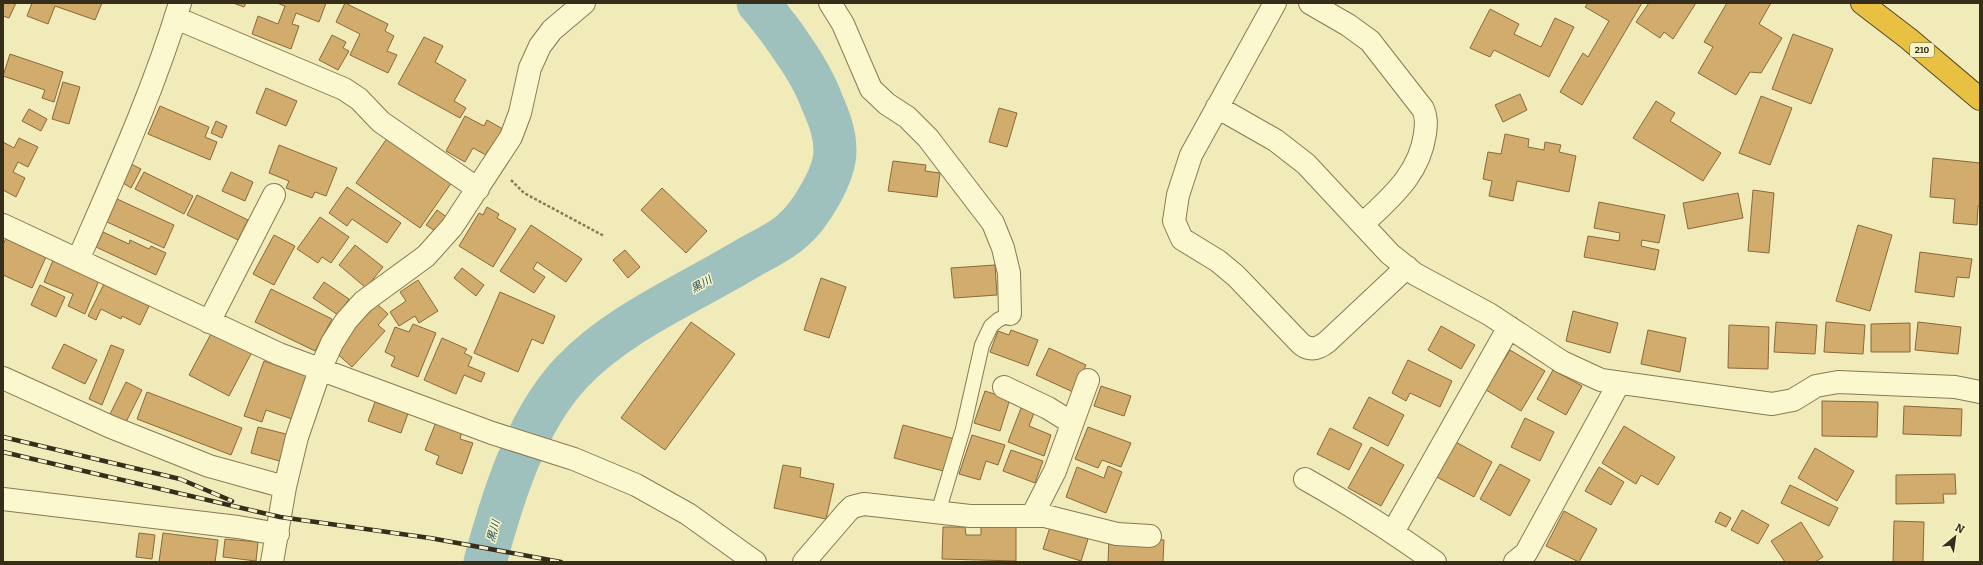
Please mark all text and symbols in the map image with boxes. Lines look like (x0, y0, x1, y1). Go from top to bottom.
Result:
road number: 210 (1910, 43, 1934, 57)
water label: 黒川 (688, 273, 715, 296)
north arrow (1935, 517, 1975, 557)
water label: 黒川 (484, 518, 503, 543)
text: N (1953, 521, 1967, 537)

